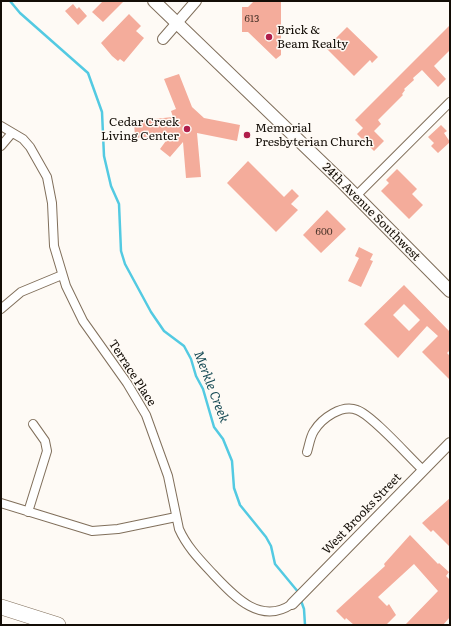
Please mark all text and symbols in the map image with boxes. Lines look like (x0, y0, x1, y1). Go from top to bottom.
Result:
house number: 613 (245, 13, 259, 25)
place label: Brick & Beam Realty (277, 23, 348, 51)
marker: Brick & Beam Realty (264, 32, 274, 42)
place label: Cedar Creek Living Center (101, 115, 179, 143)
place label: Memorial Presbyterian Church (255, 121, 373, 149)
marker: Cedar Creek Living Center (182, 124, 192, 134)
marker: Memorial Presbyterian Church (242, 130, 252, 140)
street label: 24th Avenue Southwest (319, 160, 423, 264)
house number: 600 (316, 226, 332, 238)
street label: Terrace Place (105, 337, 159, 409)
water label: Merkle Creek (190, 349, 232, 425)
street label: West Brooks Street (320, 470, 404, 558)

